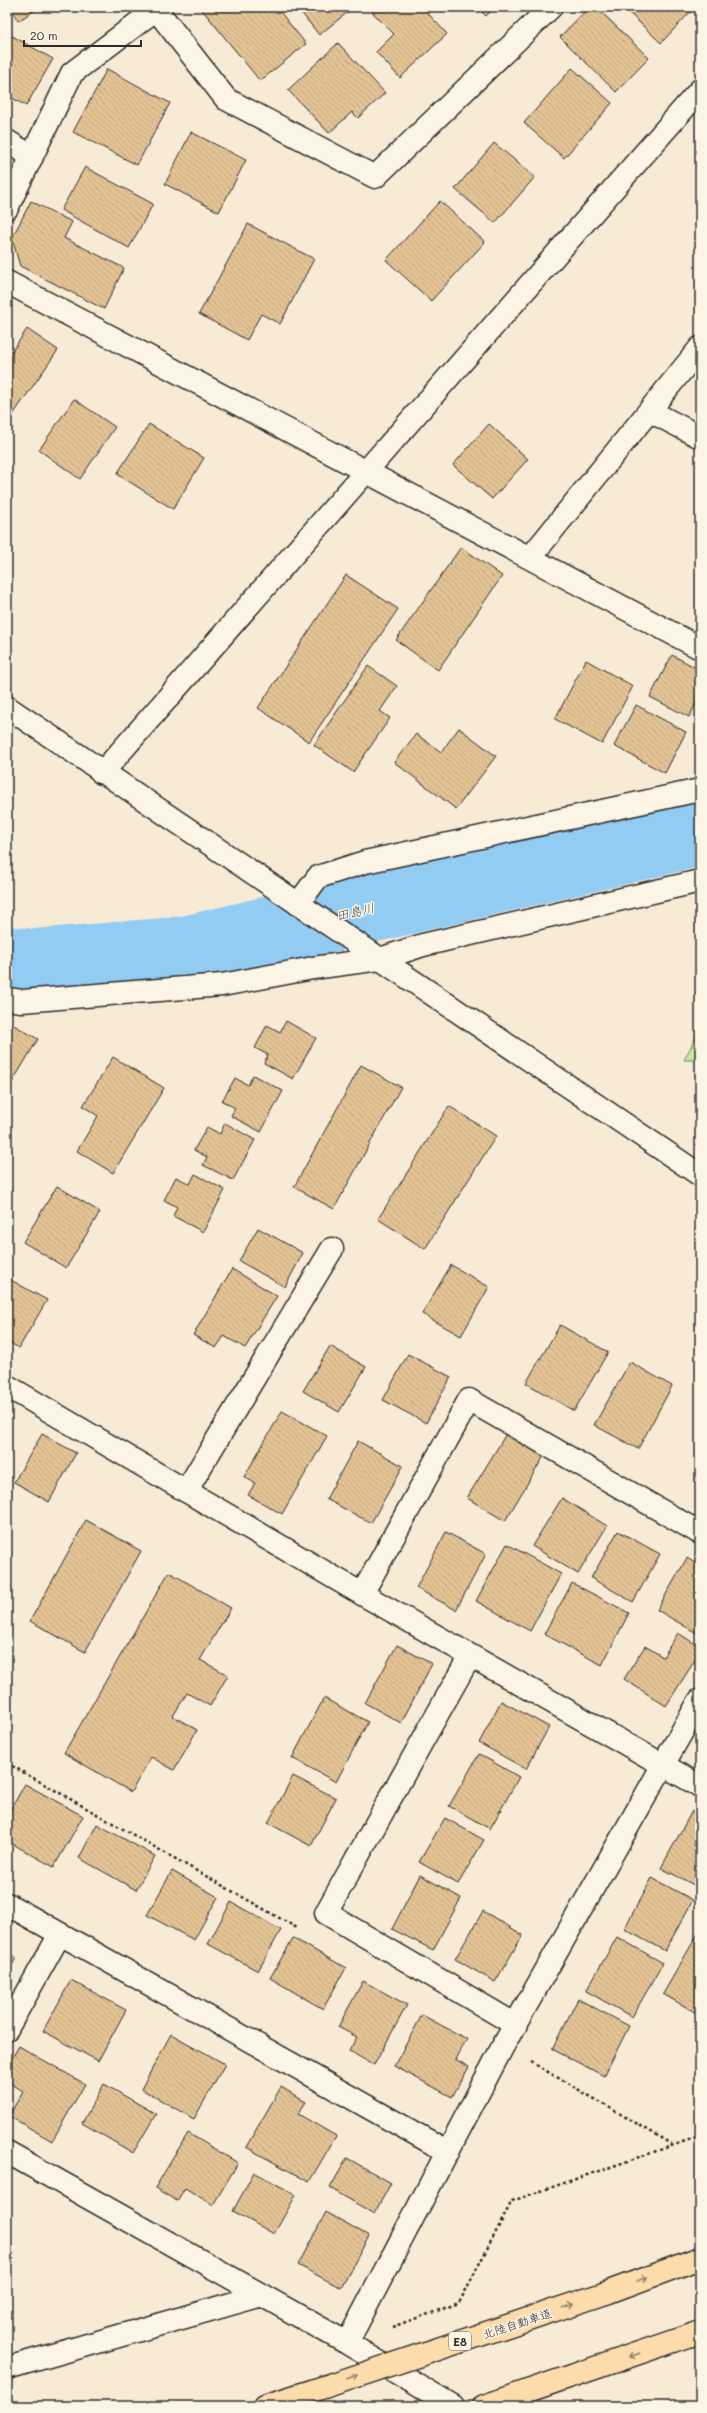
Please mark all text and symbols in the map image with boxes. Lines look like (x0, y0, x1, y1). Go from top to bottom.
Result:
scale bar (24, 22, 141, 48)
text: 20 m (30, 27, 58, 43)
water label: 田島川 (334, 898, 376, 924)
one-way arrow (636, 2275, 648, 2283)
one-way arrow (562, 2301, 574, 2309)
street label: 北陸自動車道 (480, 2304, 554, 2342)
road number: E8 (449, 2332, 471, 2350)
one-way arrow (628, 2352, 641, 2359)
one-way arrow (346, 2373, 358, 2381)

